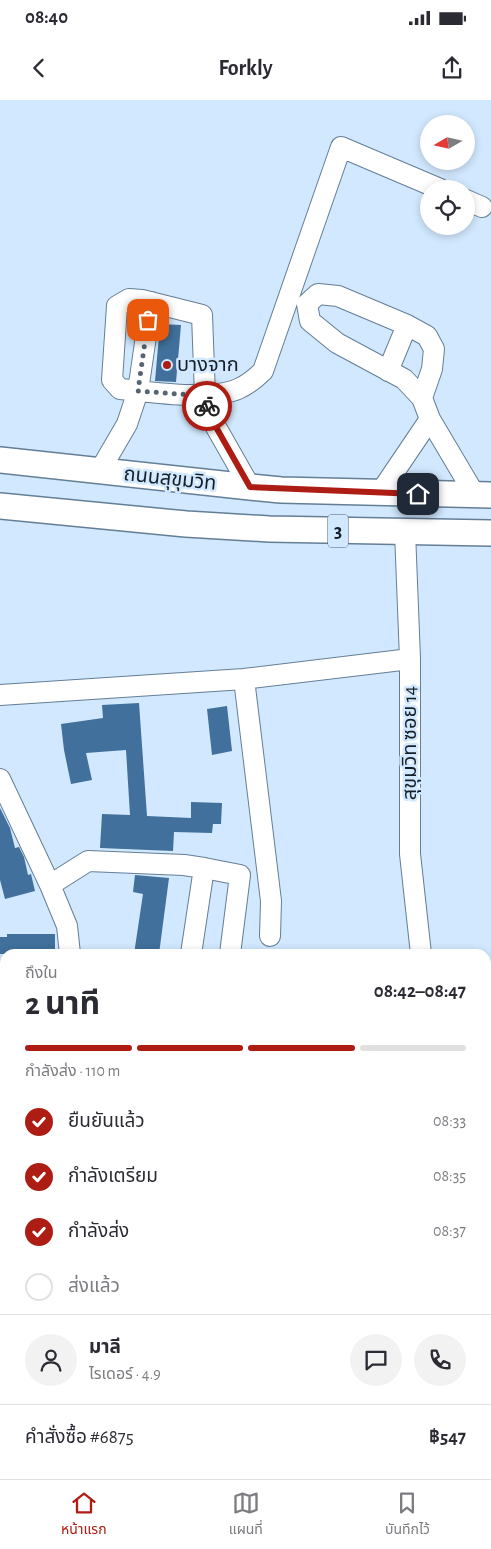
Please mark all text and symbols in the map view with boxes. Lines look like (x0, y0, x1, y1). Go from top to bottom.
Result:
text: 08:40 (25, 8, 68, 27)
icon: back (25, 54, 53, 82)
icon: share (438, 54, 466, 82)
text: Forkly (218, 57, 273, 79)
north arrow (420, 115, 475, 170)
map controls (420, 115, 475, 235)
button: locate (420, 180, 475, 235)
pin (127, 299, 169, 341)
icon: bag (134, 306, 162, 334)
place label: บางจาก (177, 355, 239, 375)
marker: บางจาก (161, 359, 173, 371)
courier (182, 381, 232, 431)
icon: bike (193, 392, 221, 420)
street label: ถนนสุขุมวิท (122, 464, 217, 495)
pin (397, 473, 439, 515)
icon: home (404, 480, 432, 508)
road number: 3 (328, 514, 348, 548)
street label: สุขุมวิท ซอย 14 (400, 686, 421, 800)
text: ถึงใน (25, 965, 58, 981)
text: 08:42–08:47 (374, 982, 466, 1001)
text: 2 นาที (25, 988, 100, 1020)
text: กำลังส่ง · 110 m (25, 1063, 120, 1079)
icon: check (25, 1108, 53, 1136)
text: ยืนยันแล้ว (68, 1112, 145, 1131)
text: 08:33 (433, 1113, 466, 1129)
icon: check (25, 1163, 53, 1191)
text: กำลังเตรียม (68, 1167, 158, 1186)
text: 08:35 (433, 1168, 466, 1184)
icon: check (25, 1218, 53, 1246)
text: กำลังส่ง (68, 1222, 129, 1241)
text: 08:37 (433, 1223, 466, 1239)
text: ส่งแล้ว (68, 1277, 120, 1296)
button: person (25, 1334, 77, 1386)
button: chat (350, 1334, 402, 1386)
button: phone (414, 1334, 466, 1386)
text: มาลี (89, 1338, 121, 1357)
text: ไรเดอร์ · 4.9 (89, 1366, 161, 1382)
text: คำสั่งซื้อ #6875 (25, 1428, 134, 1447)
text: ฿547 (429, 1428, 466, 1447)
tab: หน้าแรก (61, 1489, 107, 1540)
tab: แผนที่ (229, 1489, 263, 1540)
tab: บันทึกไว้ (385, 1489, 430, 1540)

